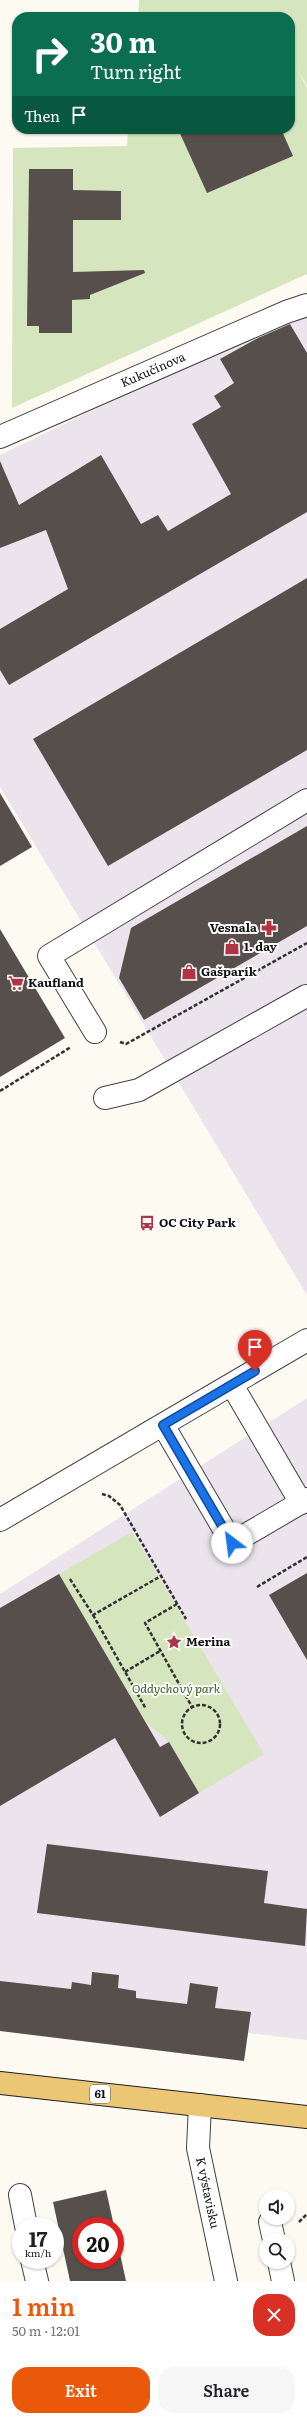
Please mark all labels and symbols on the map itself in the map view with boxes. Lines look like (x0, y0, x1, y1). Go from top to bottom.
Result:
street label: Kukučínova (117, 347, 188, 391)
place label: Vesnala (210, 918, 257, 936)
pharmacy icon: Vesnala (260, 919, 278, 937)
place label: 1. day (244, 937, 278, 955)
shop icon: 1. day (223, 938, 241, 956)
place label: Gašparík (201, 962, 258, 980)
shop icon: Gašparík (180, 963, 198, 981)
place label: Kaufland (28, 973, 84, 991)
supermarket icon: Kaufland (7, 974, 25, 992)
place label: OC City Park (159, 1213, 237, 1231)
bus stop icon: OC City Park (138, 1214, 156, 1232)
pin (238, 1330, 272, 1371)
position arrow (211, 1522, 253, 1564)
place label: Merina (186, 1632, 231, 1650)
place icon: Merina (165, 1633, 183, 1651)
park label: Oddychový park (132, 1679, 221, 1697)
road number: 61 (90, 2085, 110, 2103)
street label: K výstavisku (192, 2155, 225, 2231)
speed limit sign: 20 (72, 2217, 124, 2269)

